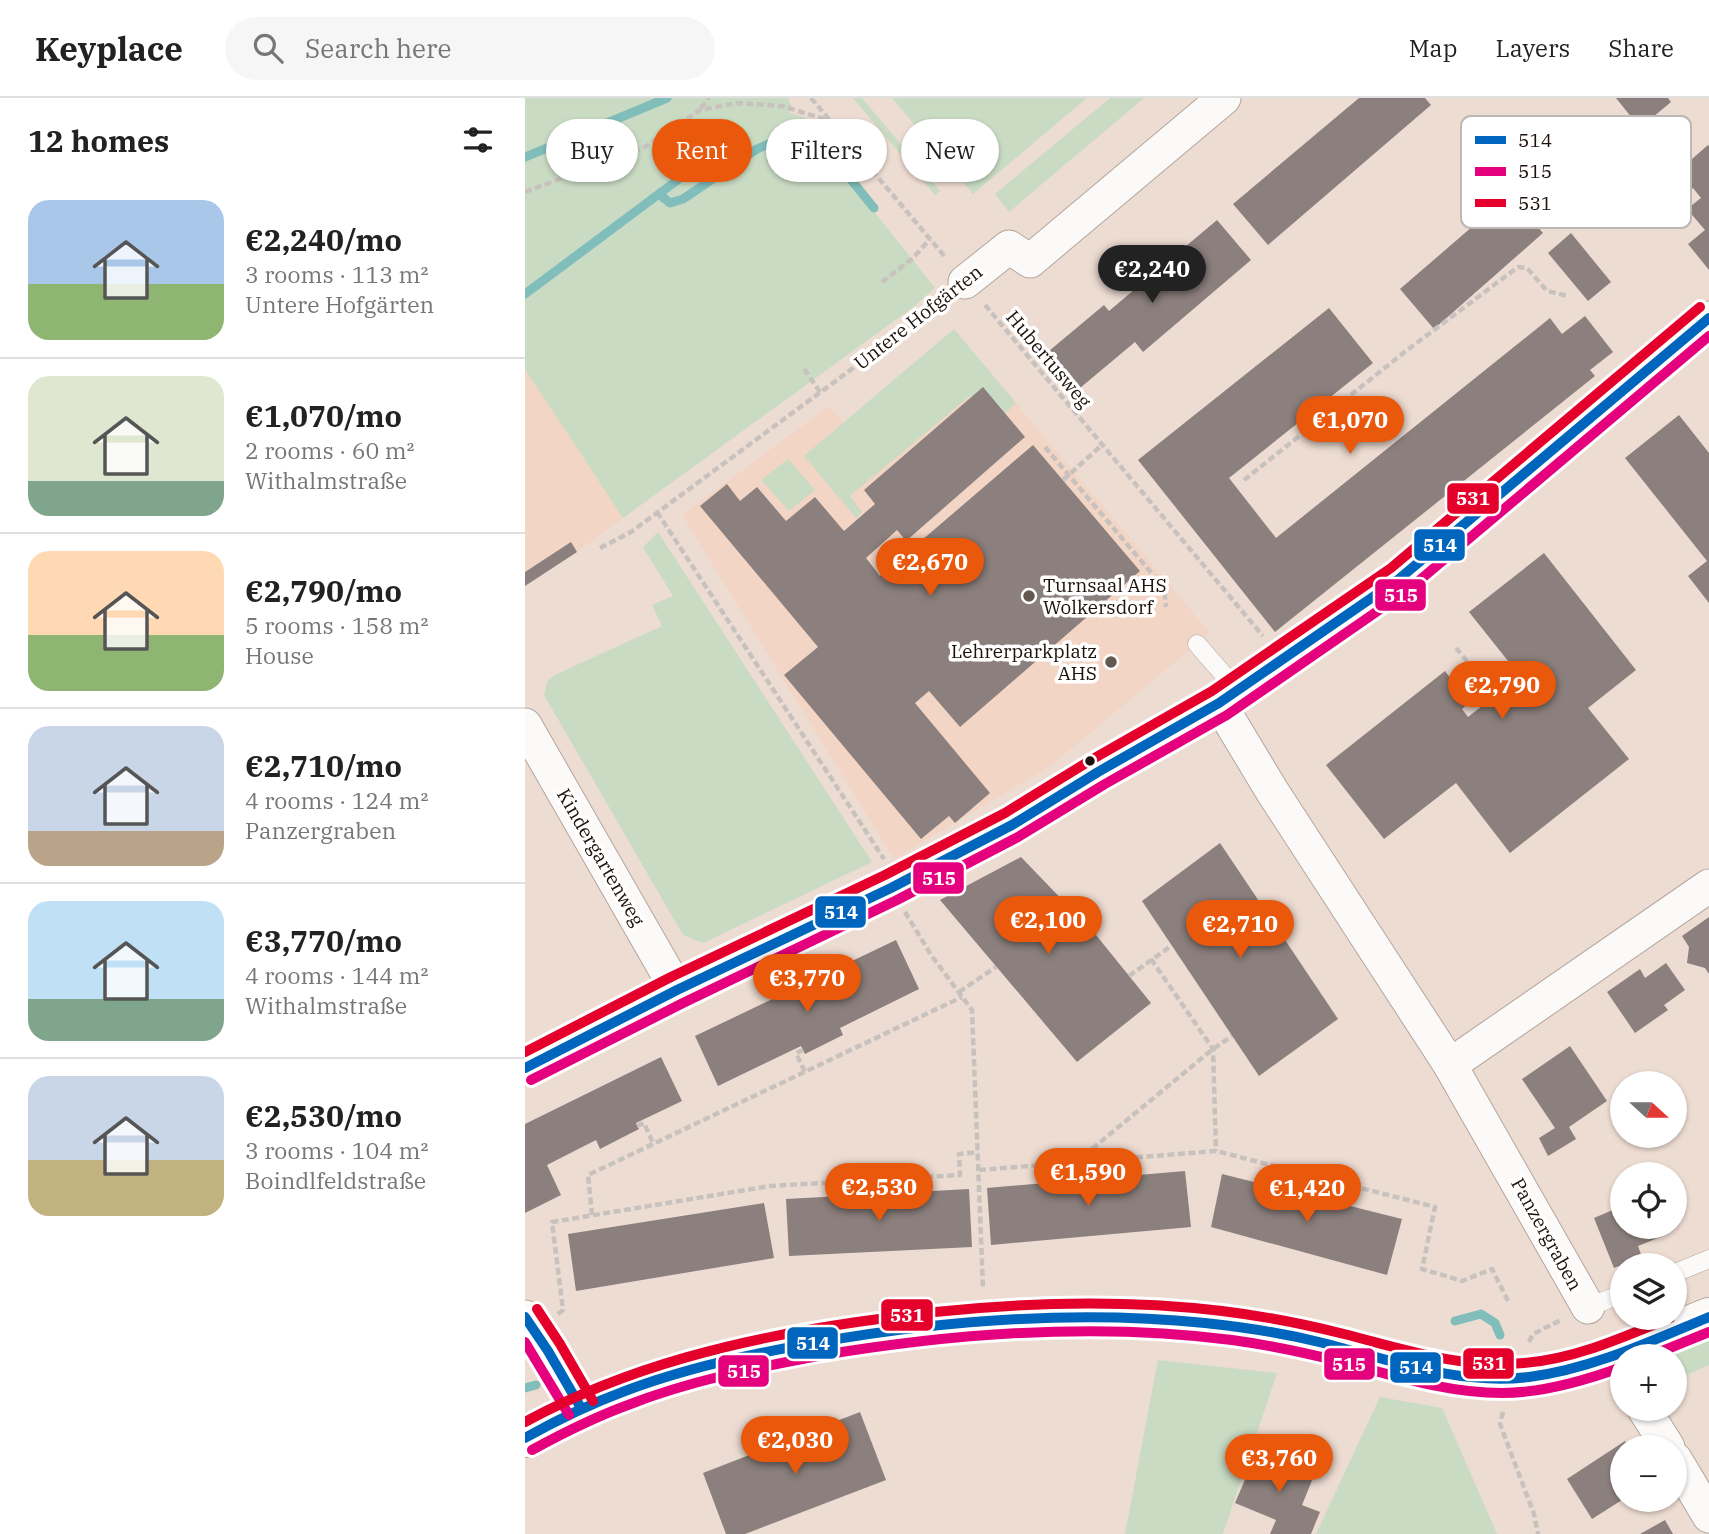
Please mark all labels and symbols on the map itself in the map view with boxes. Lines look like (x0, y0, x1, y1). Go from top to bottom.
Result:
legend (1461, 116, 1691, 228)
text: 514 (1518, 128, 1552, 152)
text: 515 (1518, 159, 1552, 183)
text: 531 (1518, 191, 1552, 215)
pin: €2,240 (1095, 246, 1209, 305)
street label: Untere Hofgärten (849, 259, 987, 375)
street label: Hubertusweg (1001, 305, 1097, 413)
pin: €1,070 (1293, 396, 1407, 456)
line badge: 531 (1446, 482, 1500, 515)
text: 531 (1456, 486, 1490, 510)
line badge: 514 (1413, 528, 1466, 562)
text: 514 (1423, 533, 1457, 557)
pin: €2,670 (873, 538, 987, 598)
place label: Turnsaal AHS Wolkersdorf (1043, 573, 1167, 619)
line badge: 515 (1374, 578, 1427, 612)
text: 515 (1384, 583, 1418, 607)
marker: Turnsaal AHS Wolkersdorf (1021, 588, 1037, 604)
place label: Lehrerparkplatz AHS (951, 639, 1097, 685)
marker: Lehrerparkplatz AHS (1103, 654, 1119, 670)
pin: €2,790 (1445, 662, 1559, 721)
unlabelled marker (1083, 754, 1097, 768)
street label: Kindergartenweg (552, 784, 650, 931)
line badge: 515 (912, 861, 965, 895)
text: 515 (922, 866, 956, 890)
line badge: 514 (814, 895, 867, 929)
pin: €2,100 (991, 896, 1105, 956)
text: 514 (824, 900, 858, 924)
pin: €2,710 (1183, 900, 1297, 960)
pin: €3,770 (750, 954, 864, 1014)
north arrow (1610, 1071, 1687, 1148)
pin: €1,590 (1031, 1148, 1145, 1208)
pin: €2,530 (822, 1164, 936, 1223)
pin: €1,420 (1250, 1164, 1364, 1224)
street label: Panzergraben (1506, 1174, 1588, 1294)
line badge: 531 (880, 1298, 934, 1332)
text: 531 (890, 1303, 924, 1327)
line badge: 514 (786, 1326, 839, 1360)
text: 514 (796, 1331, 830, 1355)
line badge: 515 (1323, 1347, 1376, 1381)
line badge: 531 (1462, 1347, 1515, 1380)
line badge: 514 (1389, 1351, 1442, 1384)
text: 531 (1472, 1351, 1506, 1375)
text: 515 (1332, 1352, 1366, 1376)
line badge: 515 (717, 1354, 770, 1388)
text: 514 (1399, 1355, 1433, 1379)
text: 515 (727, 1359, 761, 1383)
pin: €2,030 (738, 1416, 852, 1476)
pin: €3,760 (1222, 1434, 1336, 1494)

